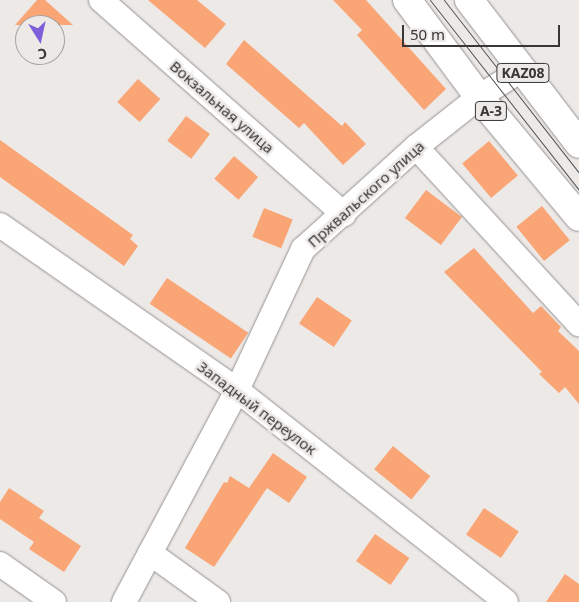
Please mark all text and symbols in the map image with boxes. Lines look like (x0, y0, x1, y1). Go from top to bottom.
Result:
north arrow (15, 15, 65, 65)
scale bar (404, 15, 562, 47)
text: 50 m (410, 24, 445, 44)
text: С (36, 44, 49, 64)
street label: Вокзальная улица (166, 57, 278, 157)
road number: KAZ08 (496, 62, 550, 84)
road number: А-3 (475, 100, 507, 122)
street label: Пржвальского улица (304, 137, 428, 251)
street label: Западный переулок (194, 357, 320, 459)

